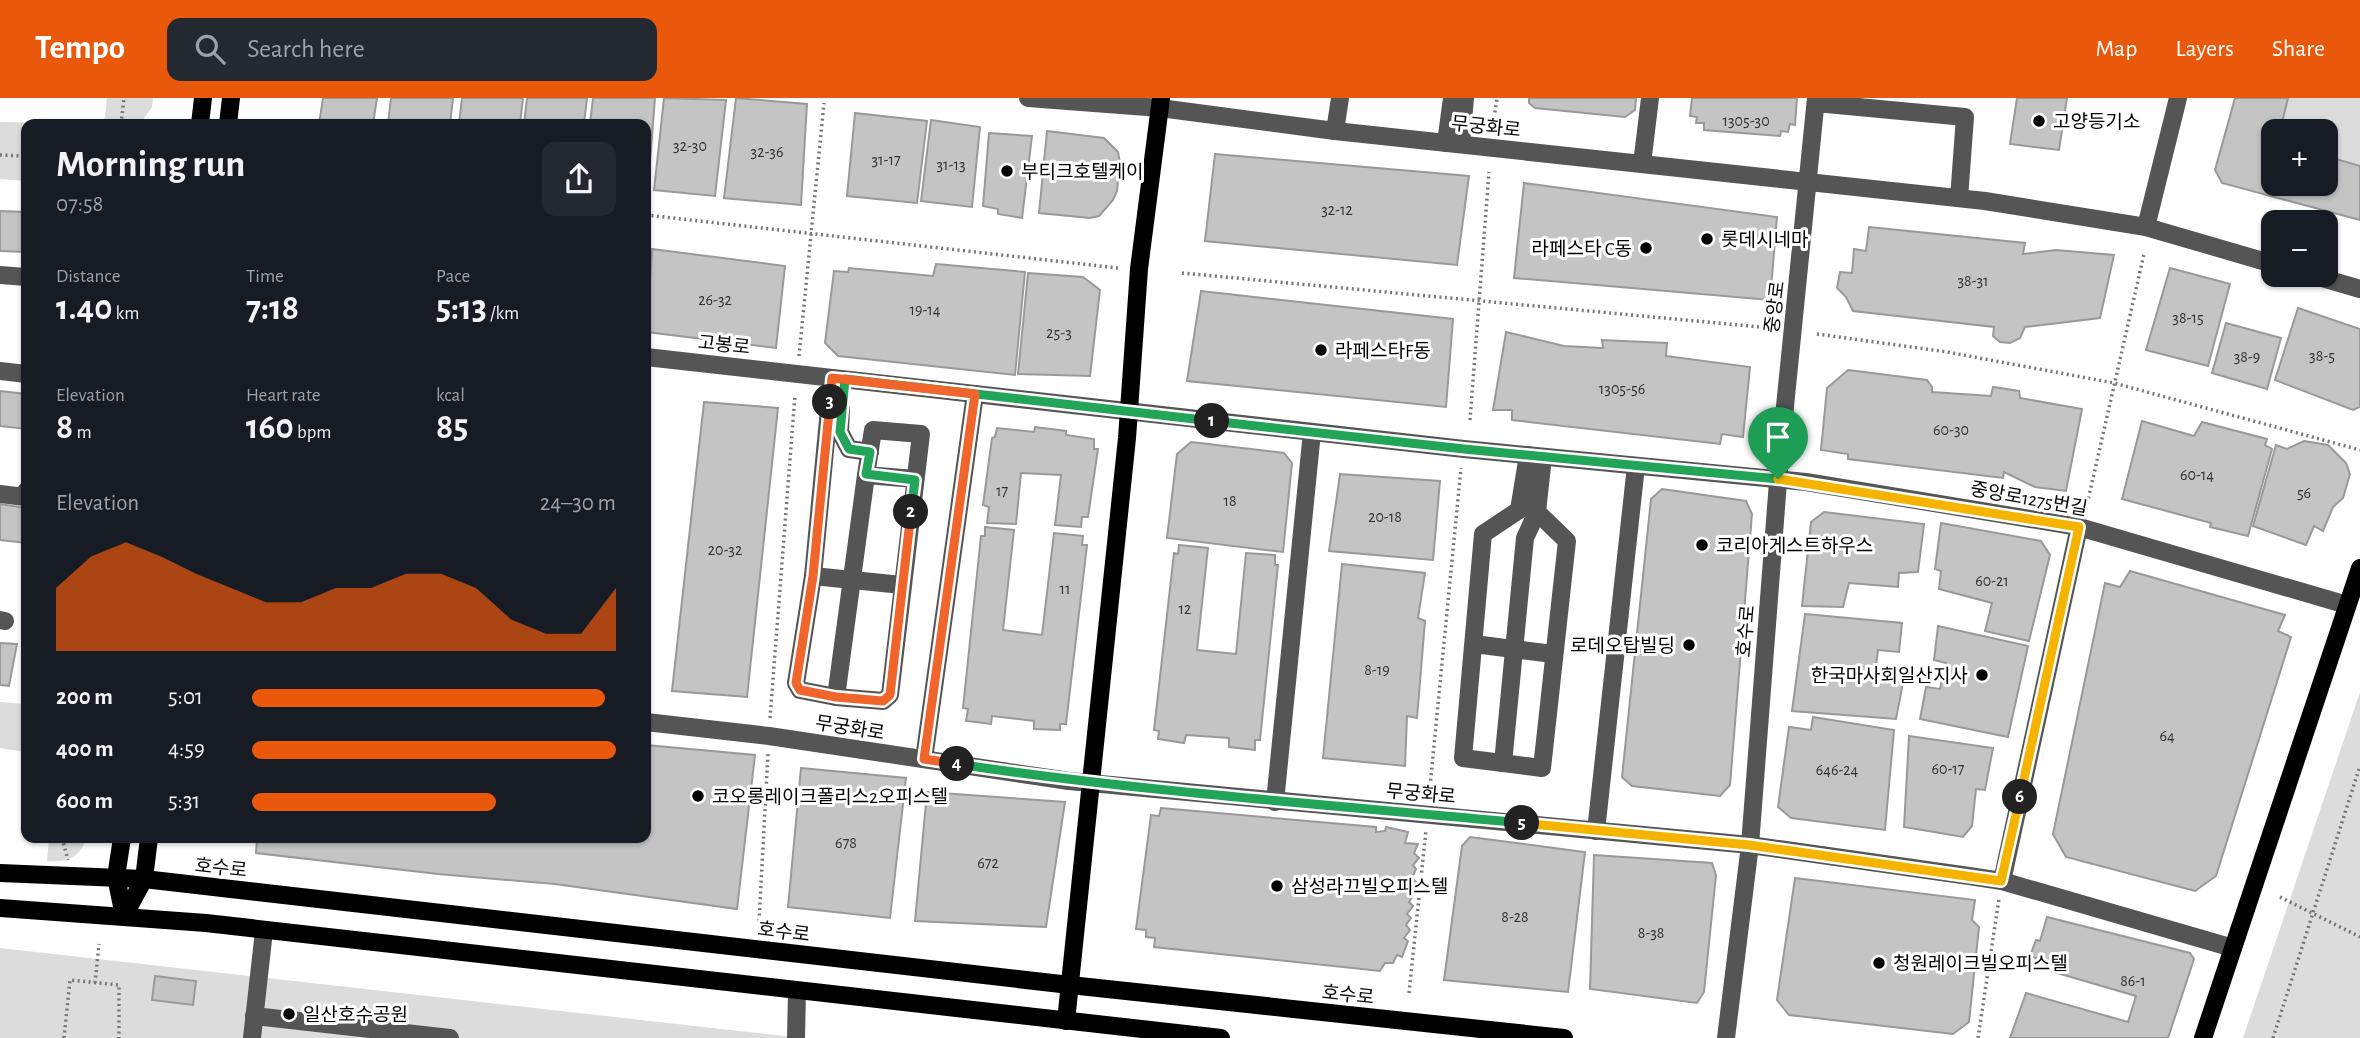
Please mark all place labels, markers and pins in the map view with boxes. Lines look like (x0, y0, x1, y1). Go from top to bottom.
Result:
place label: 고양등기소 (2053, 112, 2140, 132)
marker: 고양등기소 (2031, 113, 2047, 129)
place label: 부티크호텔케이 (1021, 162, 1143, 182)
marker: 부티크호텔케이 (999, 163, 1015, 179)
place label: 롯데시네마 (1721, 230, 1808, 250)
marker: 롯데시네마 (1699, 231, 1715, 247)
place label: 라페스타 C동 (1532, 239, 1632, 259)
marker: 라페스타 C동 (1638, 240, 1654, 256)
place label: 라페스타F동 (1335, 341, 1431, 361)
marker: 라페스타F동 (1313, 342, 1329, 358)
pin: 3 (812, 384, 848, 420)
pin: 1 (1194, 404, 1230, 438)
pin (1748, 407, 1808, 479)
pin: 2 (894, 494, 928, 530)
place label: 코리아게스트하우스 (1716, 536, 1873, 556)
marker: 코리아게스트하우스 (1694, 537, 1710, 553)
place label: 로데오탑빌딩 (1570, 636, 1675, 656)
marker: 로데오탑빌딩 (1681, 637, 1697, 653)
place label: 한국마사회일산지사 (1811, 666, 1968, 686)
marker: 한국마사회일산지사 (1974, 667, 1990, 683)
pin: 4 (940, 746, 974, 782)
pin: 6 (2002, 780, 2038, 814)
place label: 코오롱레이크폴리스2오피스텔 (712, 787, 948, 807)
marker: 코오롱레이크폴리스2오피스텔 (690, 788, 706, 804)
pin: 5 (1504, 806, 1540, 840)
place label: 삼성라끄빌오피스텔 (1291, 877, 1448, 897)
marker: 삼성라끄빌오피스텔 (1269, 878, 1285, 894)
place label: 청원레이크빌오피스텔 (1893, 954, 2068, 974)
marker: 청원레이크빌오피스텔 (1871, 955, 1887, 971)
place label: 일산호수공원 (303, 1005, 408, 1025)
marker: 일산호수공원 (281, 1006, 297, 1022)

